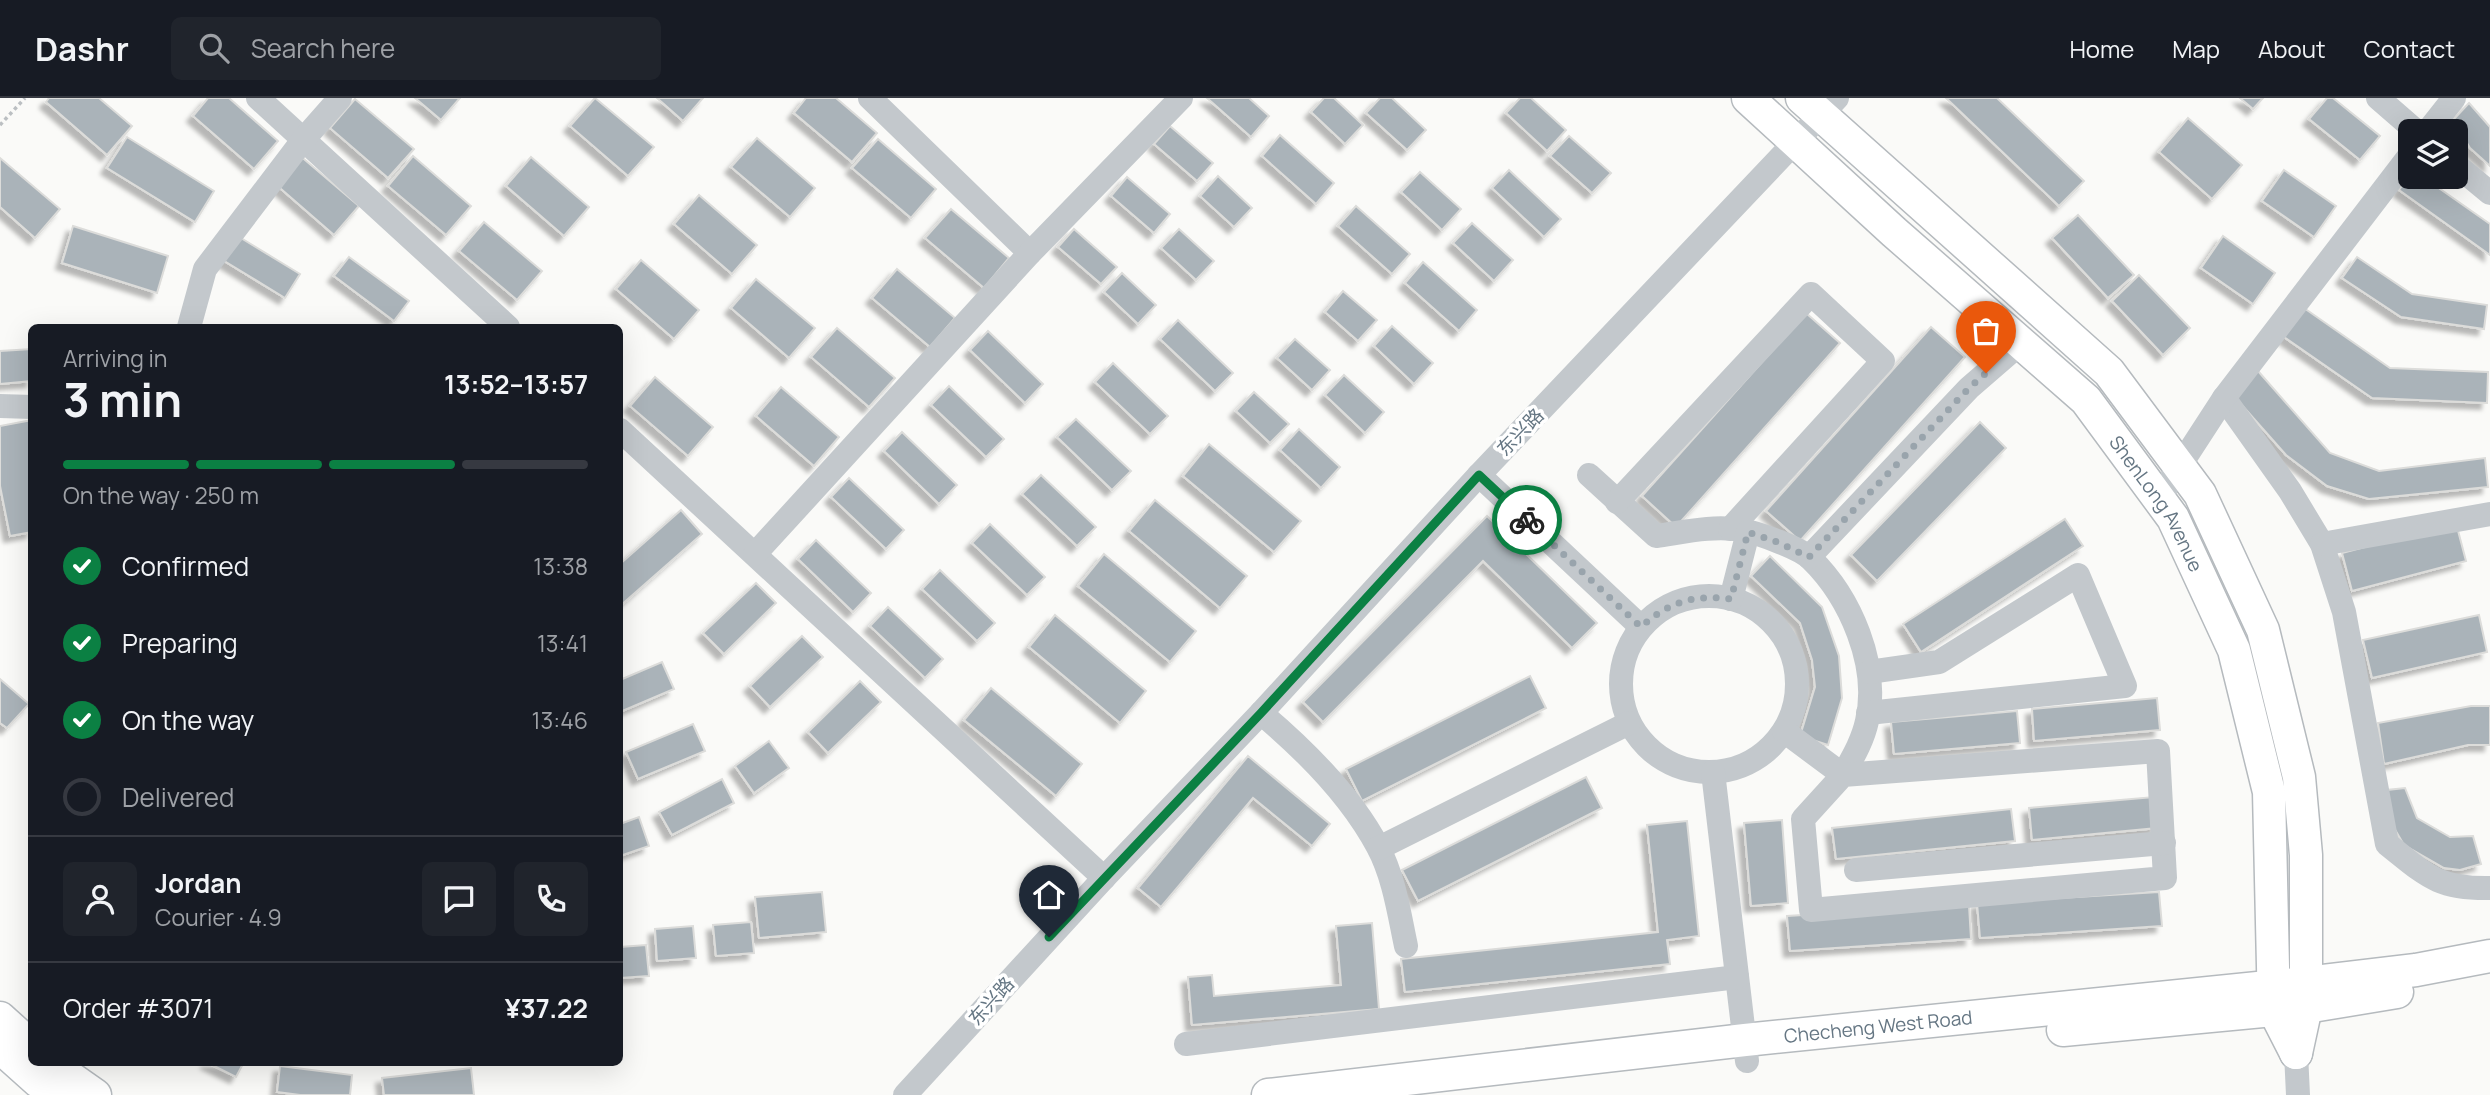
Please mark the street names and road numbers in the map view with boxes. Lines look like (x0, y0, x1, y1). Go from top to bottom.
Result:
street label: 东兴路 (1491, 402, 1549, 462)
street label: ShenLong Avenue (2103, 430, 2209, 576)
street label: 东兴路 (962, 971, 1020, 1031)
street label: Checheng West Road (1783, 1004, 1974, 1049)

